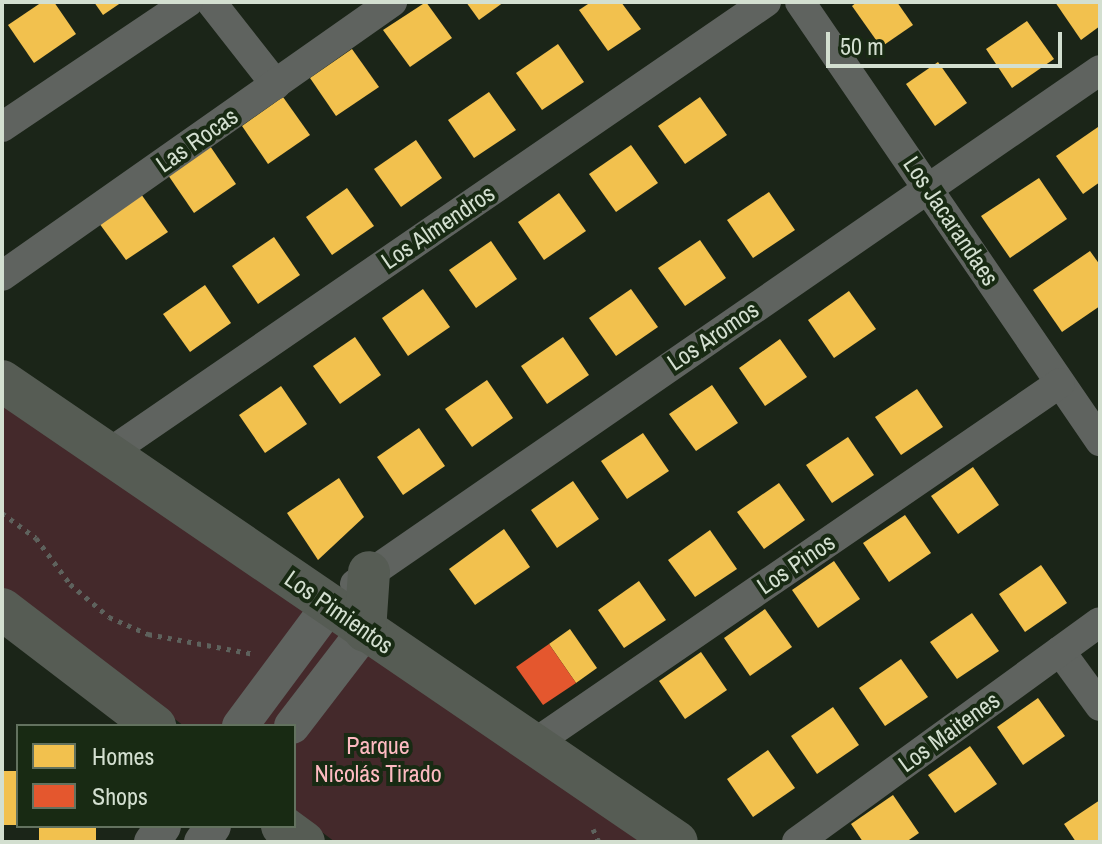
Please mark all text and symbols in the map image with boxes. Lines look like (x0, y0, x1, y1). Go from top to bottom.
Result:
scale bar (830, 16, 1066, 66)
text: 50 m (840, 30, 884, 62)
street label: Las Rocas (151, 102, 243, 178)
street label: Los Jacarandaes (897, 151, 1005, 291)
street label: Los Almendros (376, 178, 500, 276)
street label: Los Aromos (661, 295, 765, 377)
street label: Los Pinos (752, 528, 840, 600)
street label: Los Pimientos (279, 564, 399, 660)
street label: Los Maitenes (893, 686, 1005, 778)
legend (16, 724, 296, 828)
park label: Parque Nicolás Tirado (314, 732, 442, 788)
text: Homes (92, 740, 154, 772)
text: Shops (92, 780, 148, 812)

